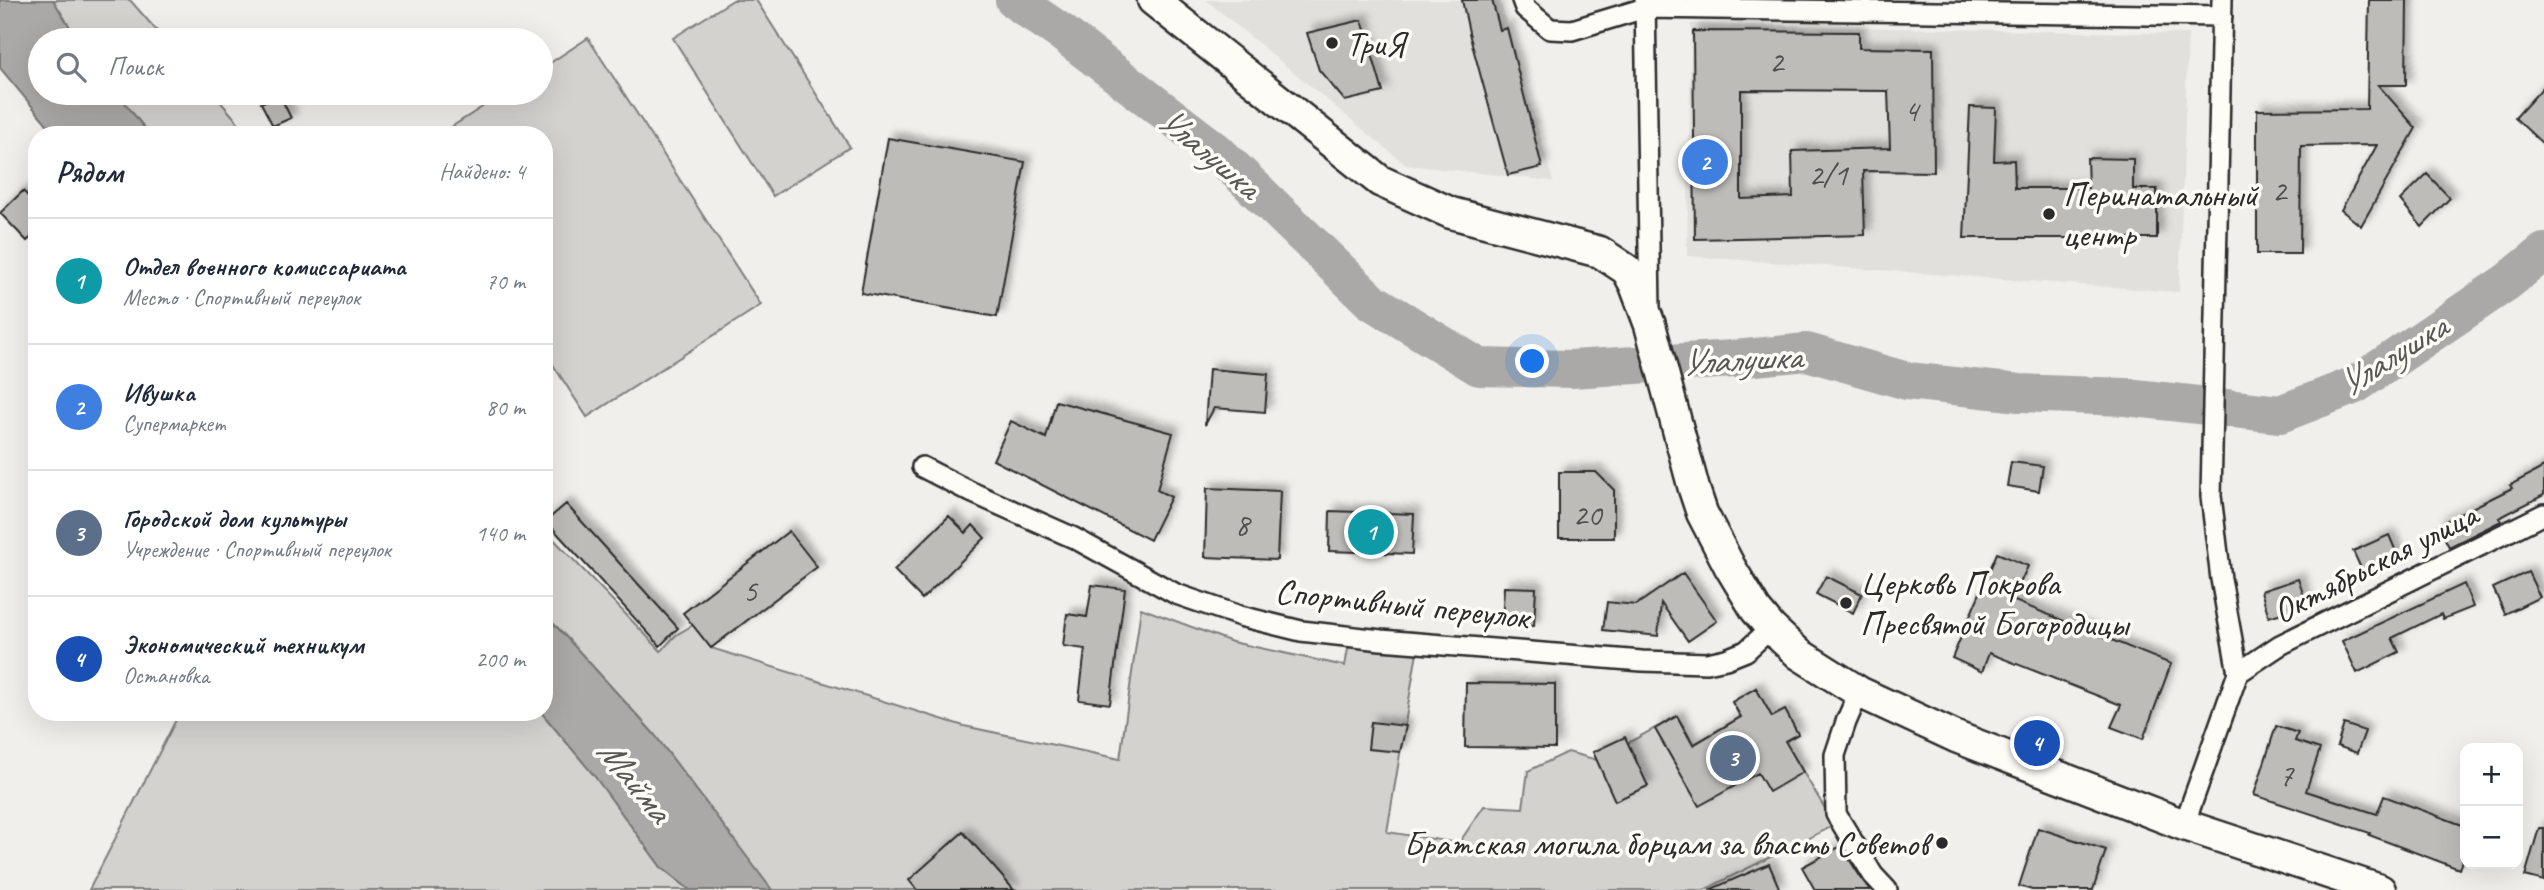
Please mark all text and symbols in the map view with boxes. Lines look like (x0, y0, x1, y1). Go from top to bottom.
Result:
place label: ТриЯ (1346, 21, 1409, 66)
search box (28, 28, 553, 105)
marker: ТриЯ (1324, 35, 1340, 51)
house number: 2 (1769, 41, 1786, 82)
icon: search (52, 48, 90, 86)
text: Поиск (108, 50, 163, 83)
house number: 4 (1904, 90, 1922, 131)
water label: Улалушка (1148, 95, 1273, 211)
pin: 2 (1682, 136, 1728, 188)
text: Рядом (56, 153, 123, 191)
house number: 2/1 (1808, 154, 1849, 195)
text: Найдено: 4 (439, 157, 525, 186)
house number: 2 (2272, 170, 2289, 211)
place label: Перинатальный центр (2063, 172, 2260, 257)
marker: Перинатальный центр (2041, 206, 2057, 222)
text: Отдел военного комиссариата (123, 250, 406, 283)
text: 1 (74, 267, 84, 296)
text: 70 m (486, 267, 525, 296)
text: Место · Спортивный переулок (123, 283, 360, 312)
water label: Улалушка (2328, 301, 2459, 407)
water label: Улалушка (1680, 332, 1806, 386)
your location (1515, 344, 1549, 378)
text: Ивушка (123, 376, 195, 409)
text: 2 (74, 393, 84, 422)
text: 80 m (486, 393, 525, 422)
text: Супермаркет (123, 409, 226, 438)
street label: Октябрьская улица (2265, 491, 2487, 634)
house number: 20 (1573, 494, 1604, 535)
text: Городской дом культуры (123, 502, 346, 535)
house number: 8 (1235, 504, 1252, 545)
pin: 1 (1348, 506, 1394, 558)
text: 3 (74, 519, 84, 548)
text: 140 m (476, 519, 525, 548)
text: Учреждение · Спортивный переулок (123, 535, 391, 564)
place label: Церковь Покрова Пресвятой Богородицы (1860, 561, 2131, 646)
street label: Спортивный переулок (1273, 568, 1534, 640)
house number: 5 (743, 570, 759, 611)
marker: Церковь Покрова Пресвятой Богородицы (1838, 595, 1854, 611)
text: Экономический техникум (123, 628, 364, 661)
text: 4 (74, 645, 84, 674)
text: 200 m (476, 645, 525, 674)
text: Остановка (123, 661, 209, 690)
pin: 4 (2014, 717, 2060, 769)
water label: Майма (587, 729, 685, 834)
pin: 3 (1710, 732, 1756, 784)
map controls (2460, 743, 2523, 869)
button: + (2460, 743, 2523, 806)
house number: 7 (2279, 755, 2295, 796)
button: − (2460, 806, 2523, 869)
place label: Братская могила борцам за власть Советов (1404, 821, 1934, 866)
marker: Братская могила борцам за власть Советов (1934, 835, 1950, 851)

